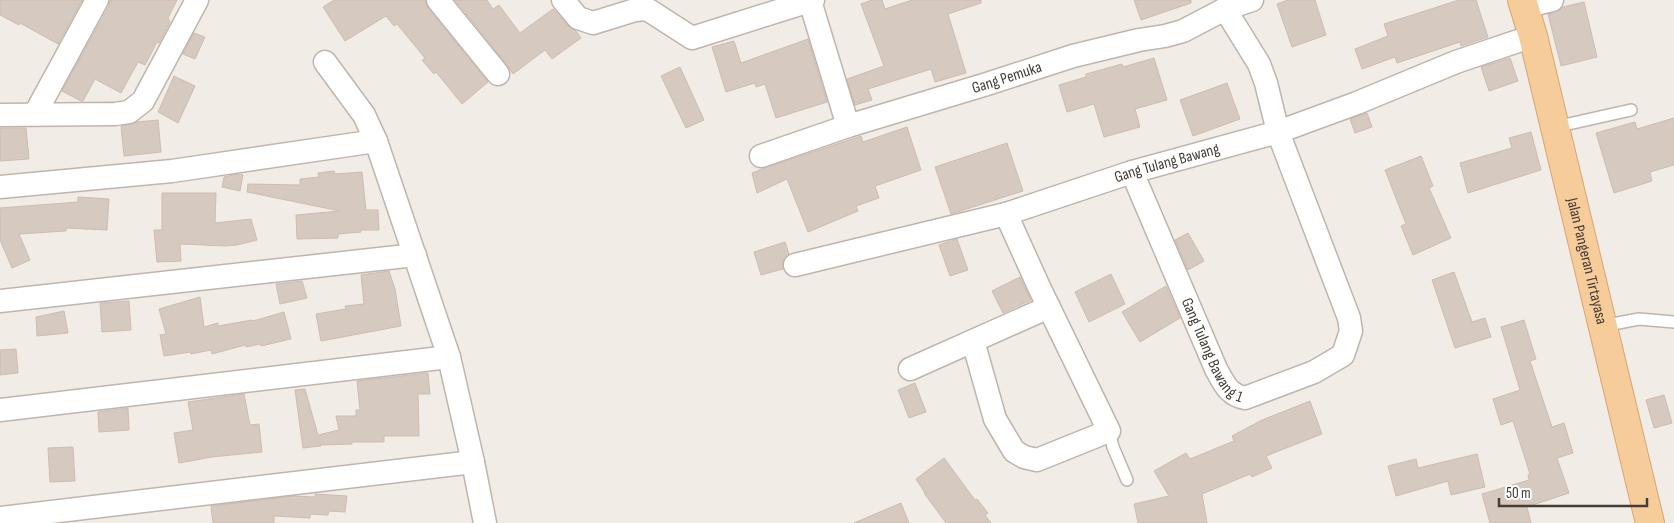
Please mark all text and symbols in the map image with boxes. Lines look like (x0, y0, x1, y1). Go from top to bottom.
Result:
street label: Gang Pemuka (969, 57, 1044, 98)
street label: Gang Tulang Bawang (1112, 139, 1222, 187)
street label: Jalan Pangeran Tirtayasa (1562, 195, 1611, 326)
street label: Gang Tulang Bawang 1 (1177, 295, 1246, 407)
scale bar (1499, 476, 1646, 508)
text: 50 m (1506, 484, 1531, 503)

